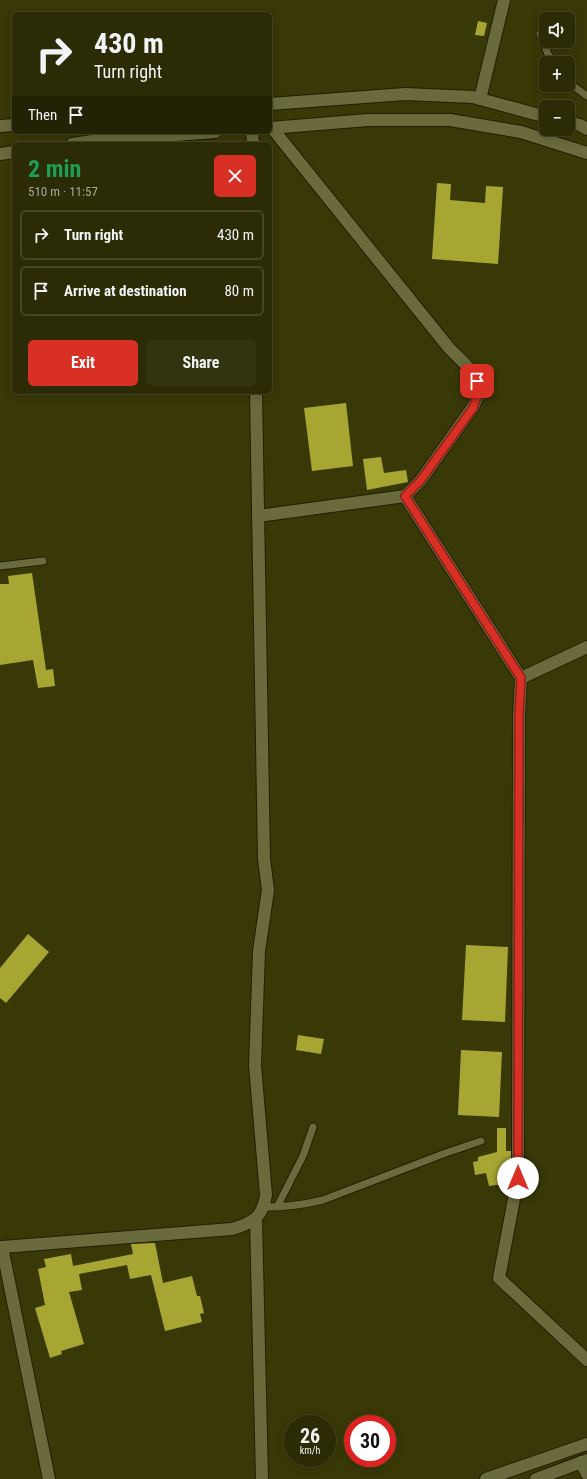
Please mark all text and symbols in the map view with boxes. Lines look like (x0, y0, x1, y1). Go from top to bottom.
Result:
map controls (539, 12, 575, 136)
button: sound (539, 12, 575, 48)
text: 430 m (94, 27, 164, 60)
icon: right (28, 28, 80, 80)
button: + (539, 56, 575, 92)
text: Turn right (94, 61, 162, 82)
button: − (539, 100, 575, 136)
icon: arrive (65, 104, 87, 126)
text: Then (28, 106, 57, 124)
text: 2 min (28, 155, 81, 183)
button: close (214, 155, 256, 197)
text: 510 m · 11:57 (28, 184, 98, 199)
icon: right (30, 224, 52, 246)
text: Turn right (64, 226, 123, 244)
text: 430 m (217, 226, 254, 244)
icon: arrive (30, 280, 52, 302)
text: Arrive at destination (64, 282, 187, 300)
text: 80 m (224, 282, 254, 300)
button: Exit (28, 340, 138, 386)
button: Share (146, 340, 256, 386)
pin (460, 364, 494, 398)
icon: arrive (466, 370, 488, 392)
position arrow (497, 1157, 539, 1199)
speed limit sign: 30 (344, 1415, 396, 1467)
text: 26 (300, 1424, 320, 1448)
text: km/h (300, 1445, 320, 1456)

